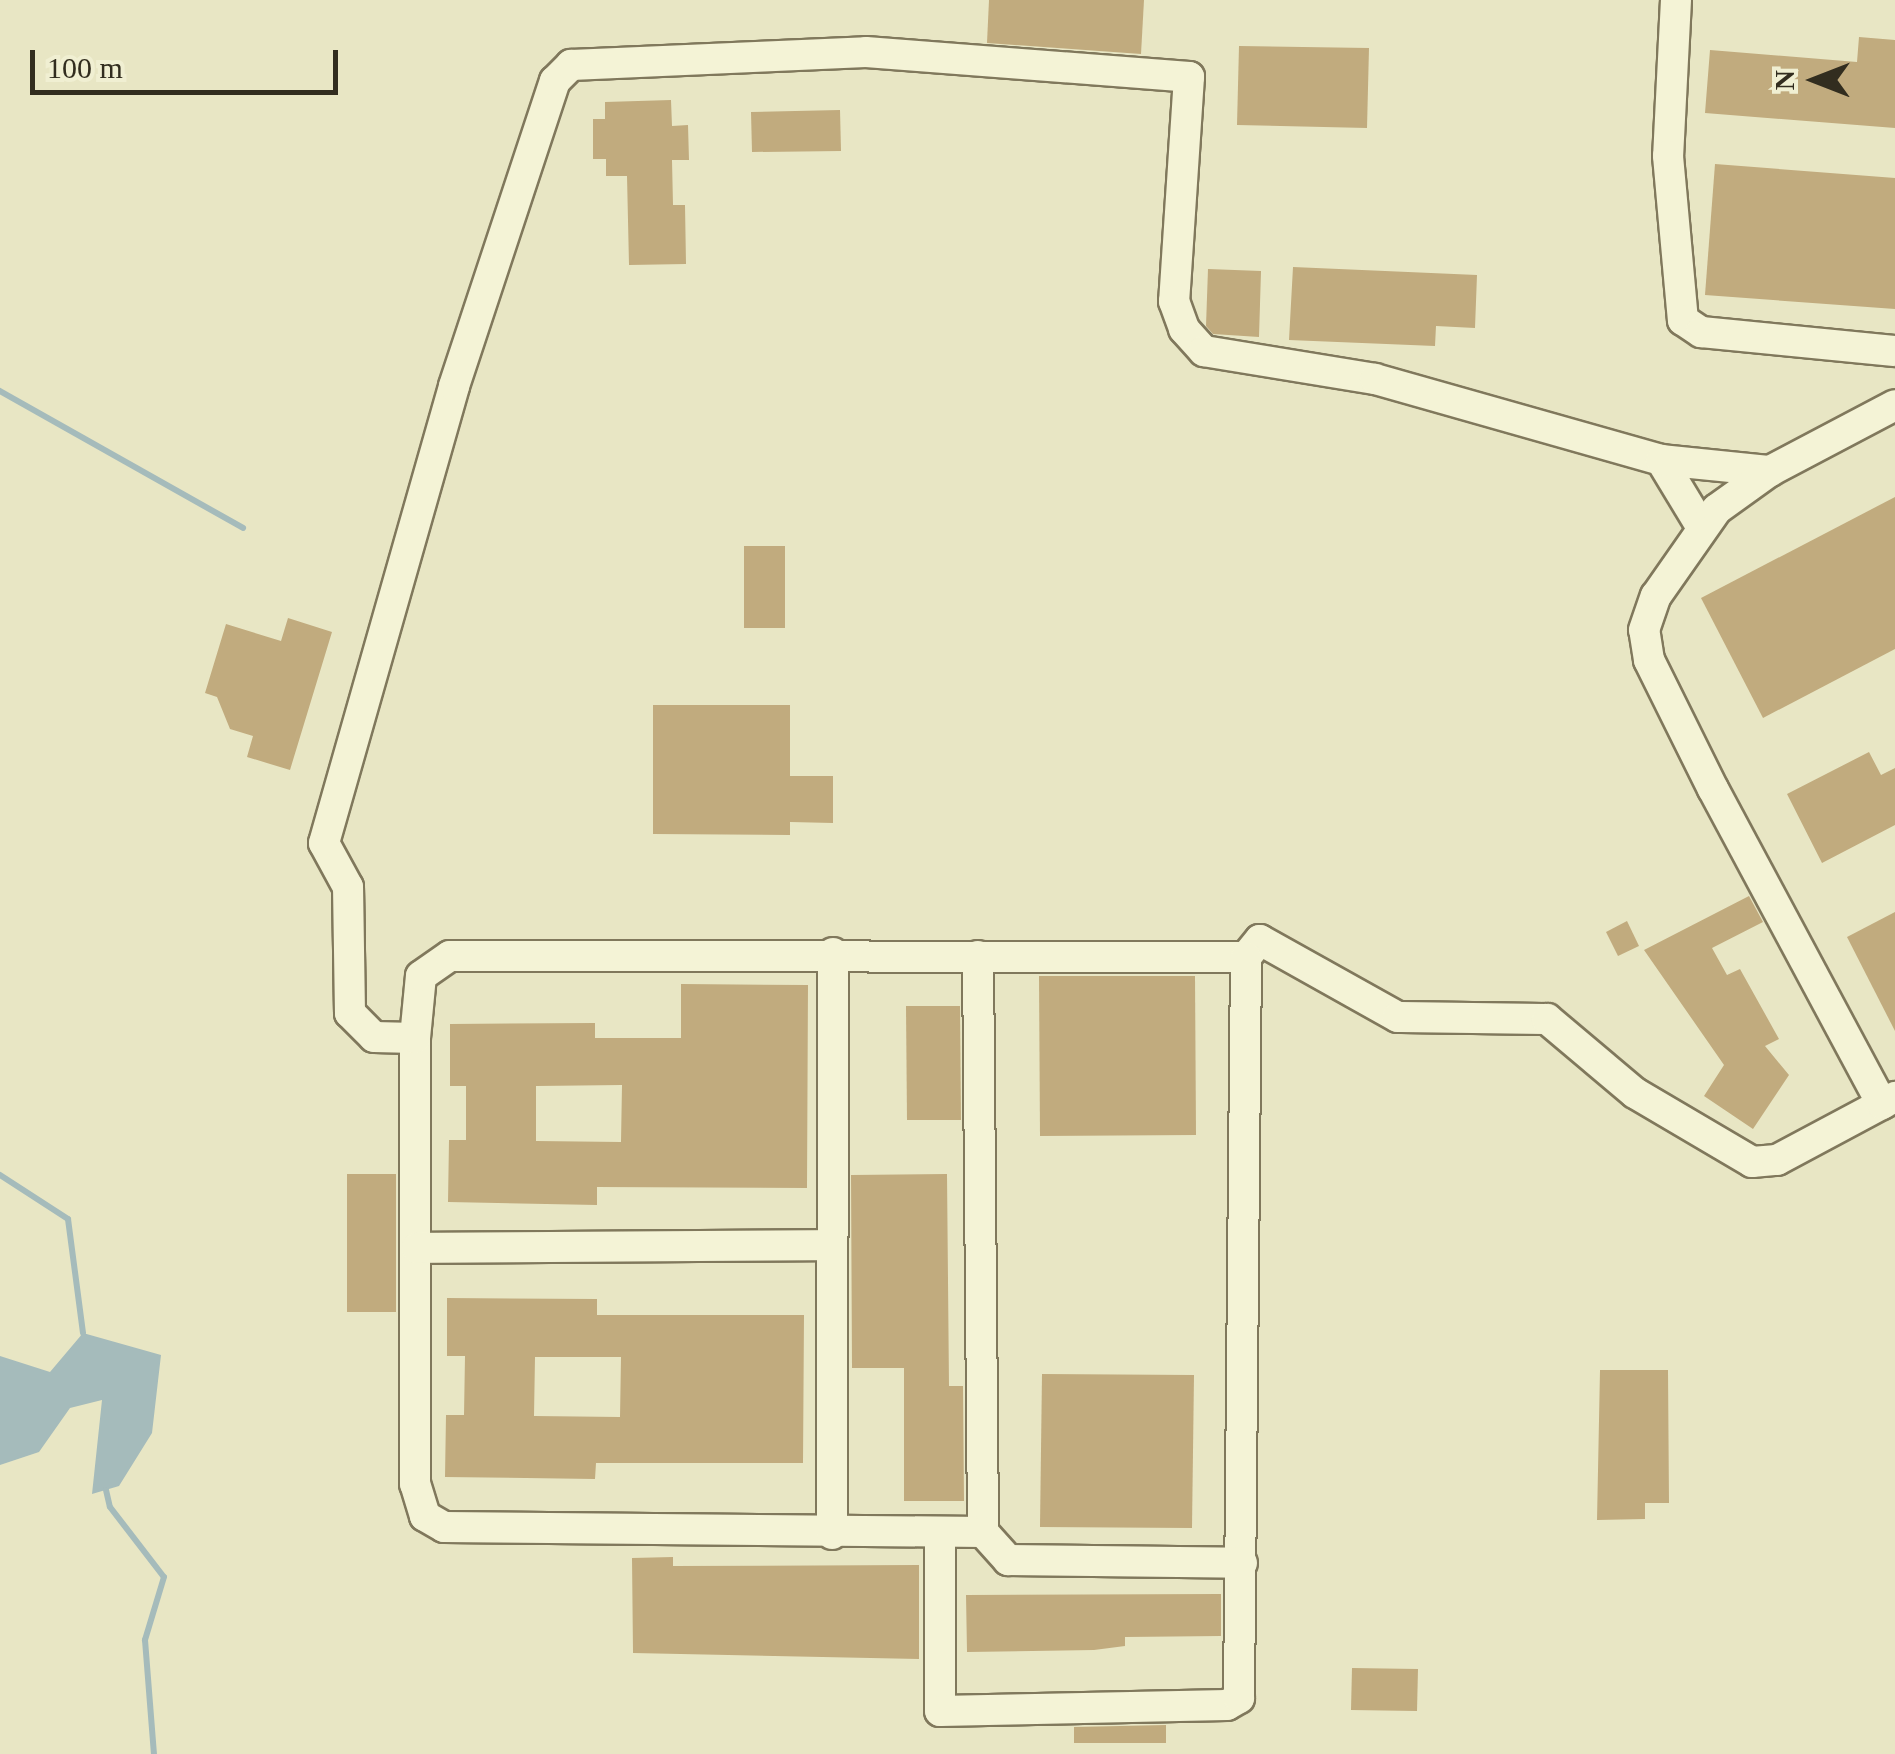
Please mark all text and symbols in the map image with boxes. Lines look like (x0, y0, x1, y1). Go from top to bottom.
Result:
scale bar (35, 30, 342, 92)
north arrow (1765, 30, 1865, 130)
text: 100 m (47, 51, 123, 84)
text: N (1769, 70, 1800, 90)

